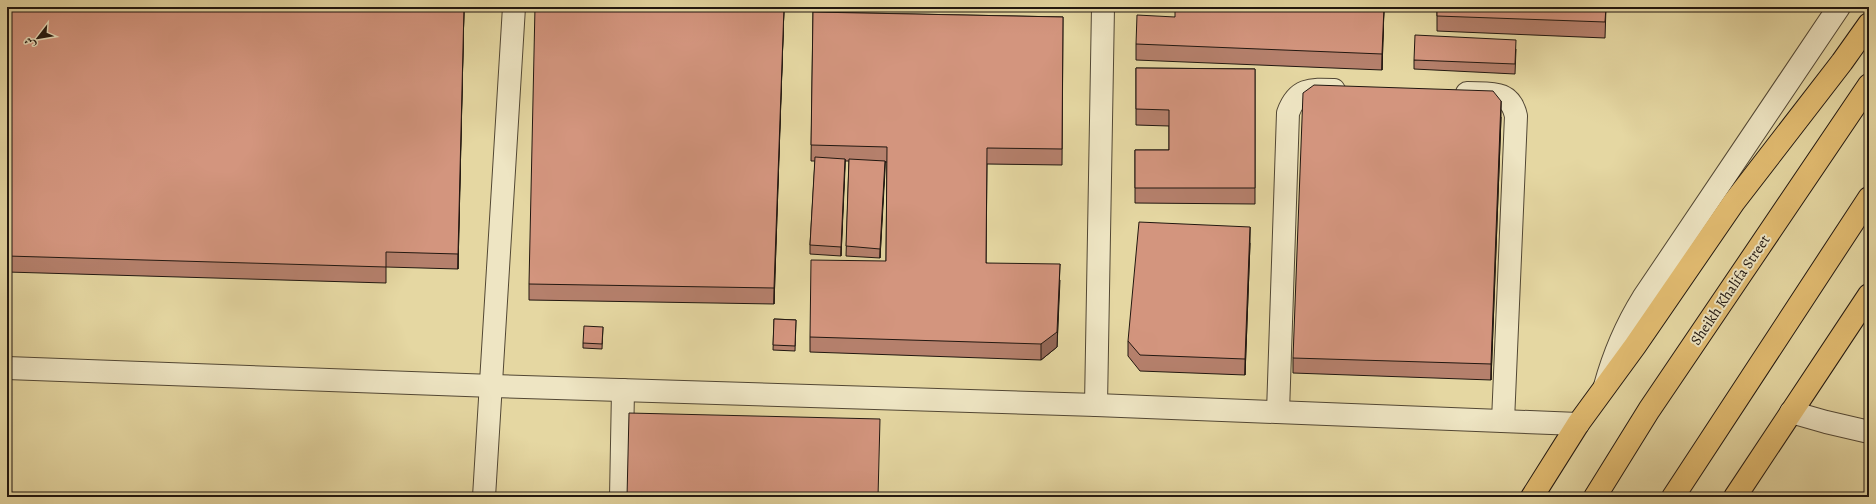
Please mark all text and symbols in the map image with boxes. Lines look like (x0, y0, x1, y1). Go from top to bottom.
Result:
north arrow (18, 18, 58, 58)
text: ش (21, 34, 39, 51)
street label: Sheikh Khalifa Street (1686, 231, 1774, 349)

